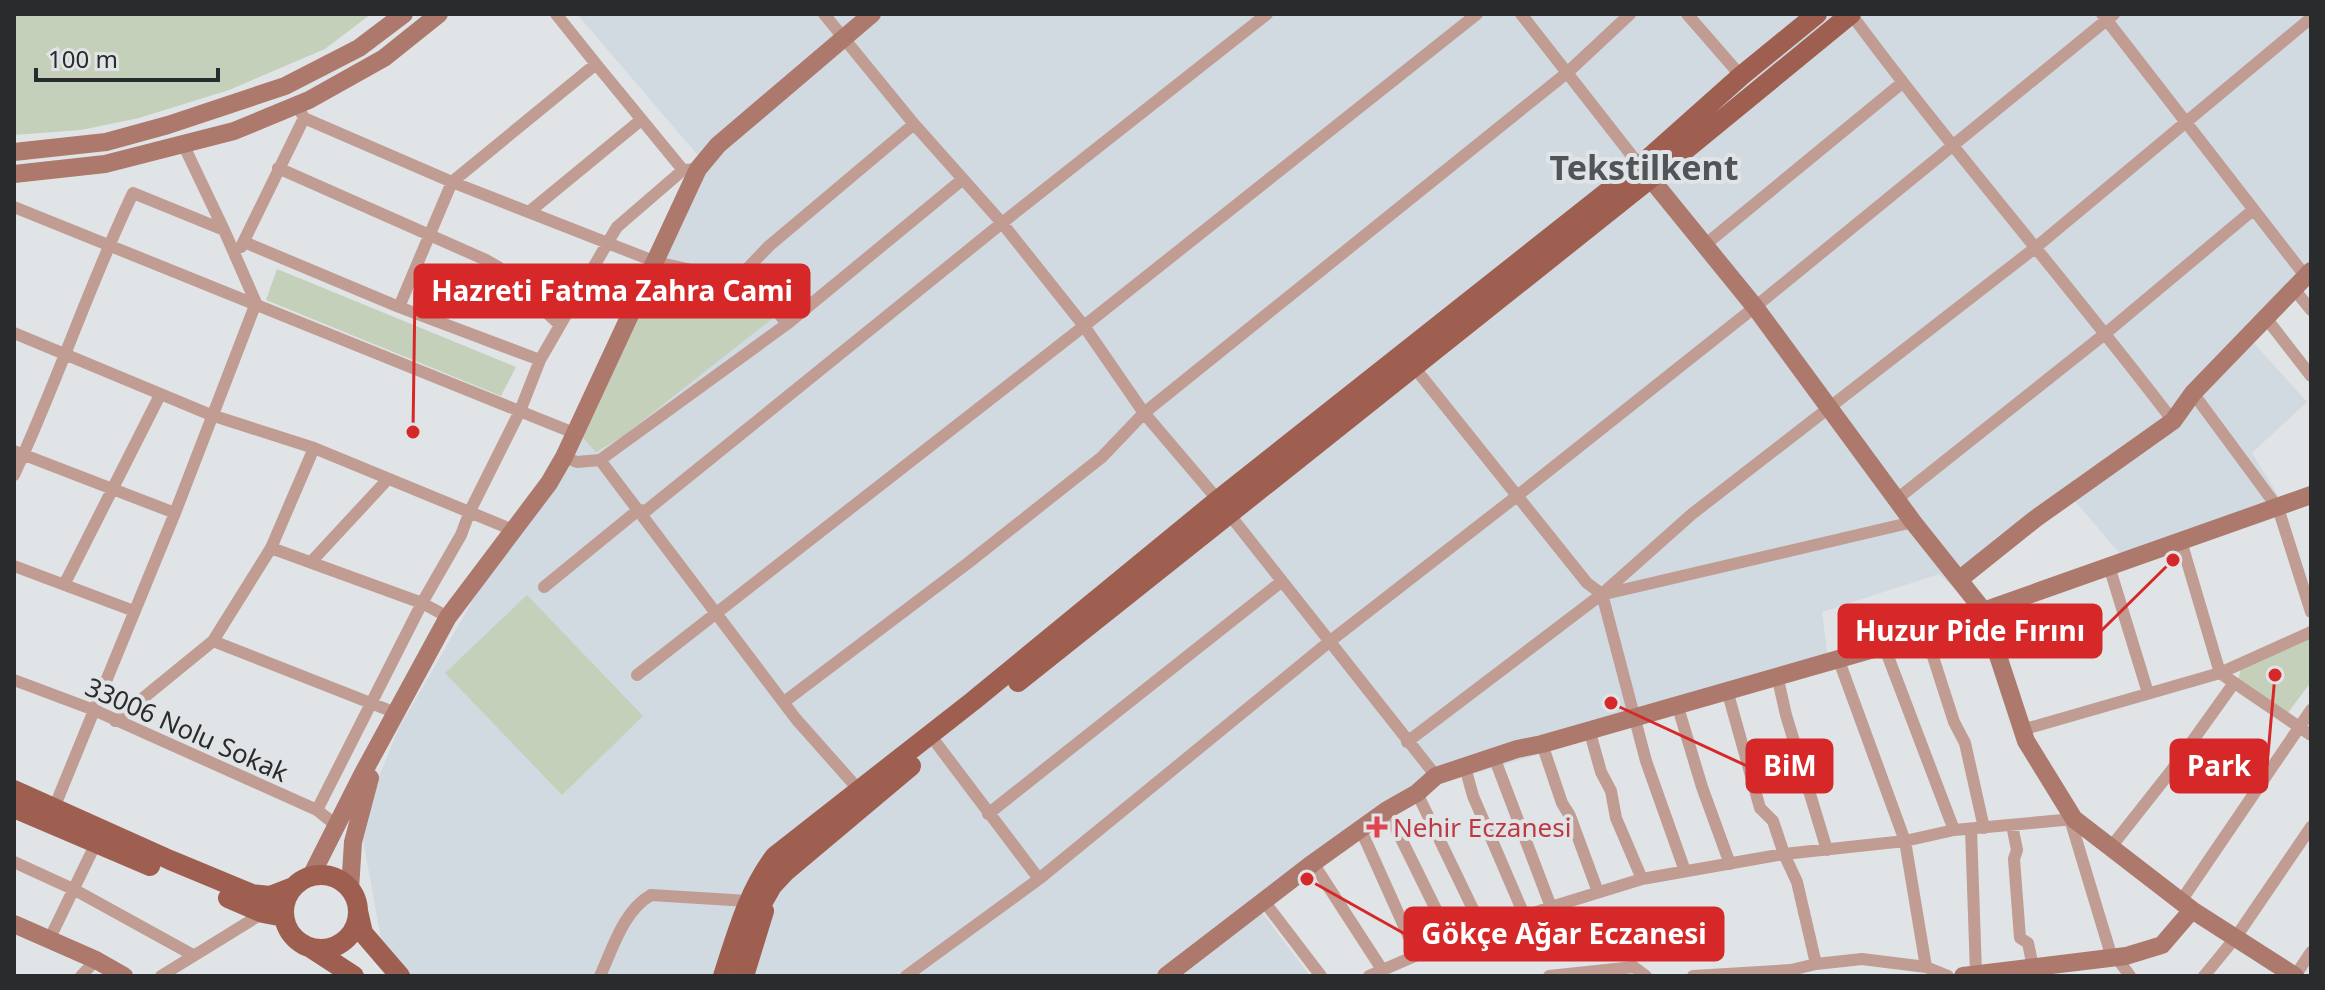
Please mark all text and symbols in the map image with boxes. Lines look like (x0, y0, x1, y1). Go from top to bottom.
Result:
scale bar (36, 32, 218, 82)
text: 100 m (48, 42, 118, 75)
district label: Tekstilkent (1550, 144, 1738, 190)
callout: Hazreti Fatma Zahra Cami (415, 265, 809, 317)
text: Hazreti Fatma Zahra Cami (431, 271, 793, 309)
callout: Huzur Pide Fırını (1839, 605, 2101, 657)
text: Huzur Pide Fırını (1855, 611, 2085, 649)
street label: 33006 Nolu Sokak (80, 668, 294, 790)
callout: BiM (1747, 740, 1832, 792)
callout: Park (2171, 740, 2267, 792)
text: BiM (1763, 746, 1817, 784)
text: Park (2187, 746, 2252, 784)
place label: Nehir Eczanesi (1393, 809, 1571, 845)
marker: Nehir Eczanesi (1368, 818, 1386, 836)
callout: Gökçe Ağar Eczanesi (1405, 908, 1723, 960)
text: Gökçe Ağar Eczanesi (1421, 914, 1707, 952)

